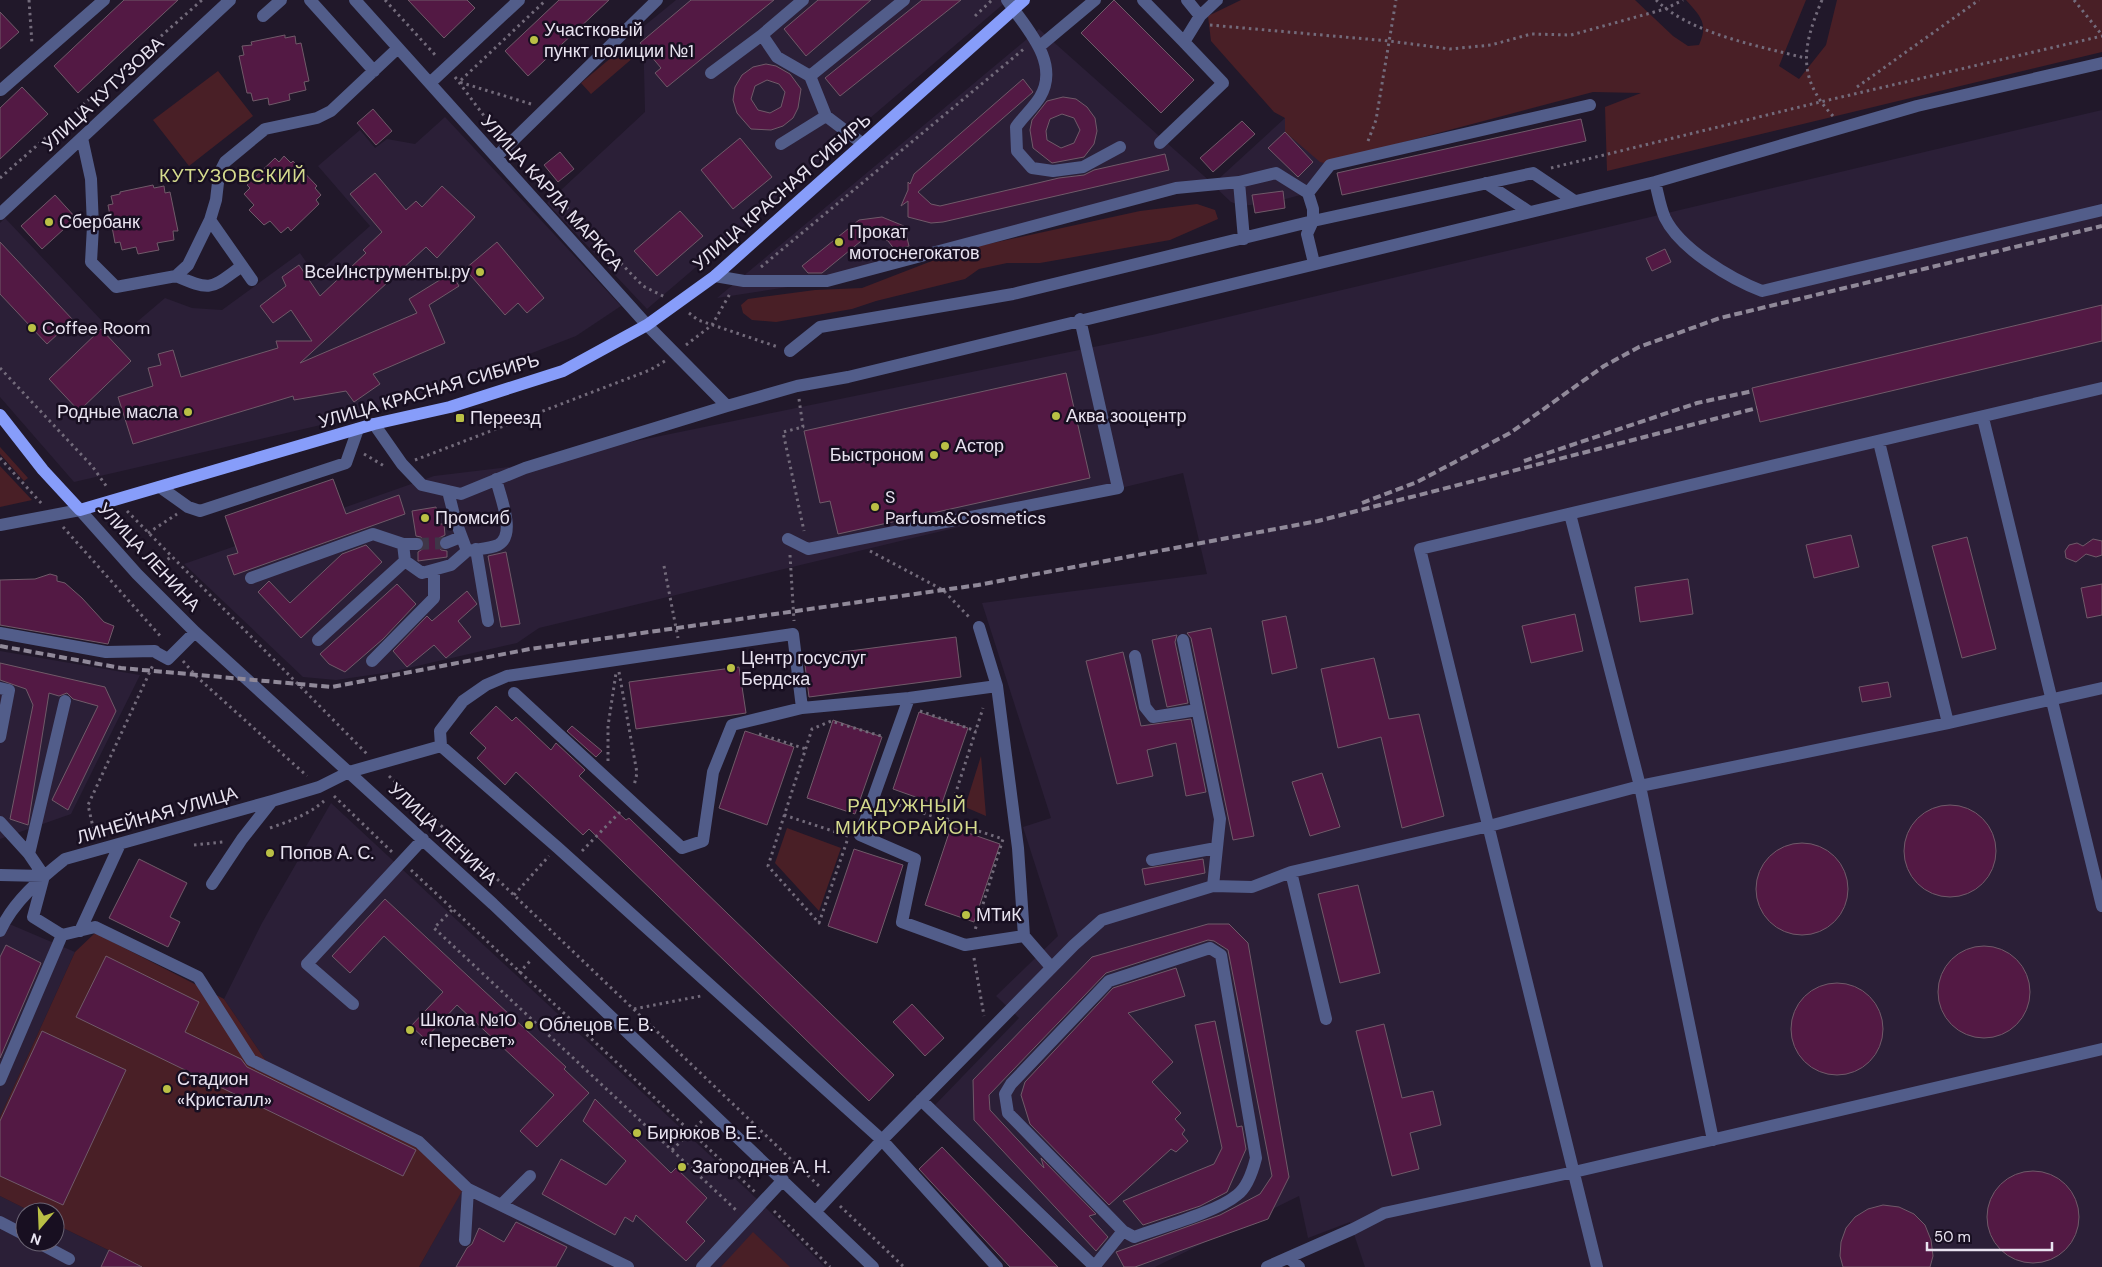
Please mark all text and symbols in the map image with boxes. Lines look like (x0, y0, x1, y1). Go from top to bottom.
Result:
place label: Участковый пункт полиции №1 (544, 18, 694, 63)
street label: УЛИЦА КУТУЗОВА (37, 31, 169, 157)
marker: Участковый пункт полиции №1 (528, 34, 540, 46)
street label: УЛИЦА КРАСНАЯ СИБИРЬ (688, 108, 876, 276)
street label: УЛИЦА КАРЛА МАРКСА (476, 110, 628, 276)
district label: КУТУЗОВСКИЙ (159, 163, 307, 188)
place label: Сбербанк (59, 210, 140, 234)
marker: Сбербанк (43, 216, 55, 228)
place label: Прокат мотоснегокатов (849, 220, 980, 265)
marker: Прокат мотоснегокатов (833, 236, 845, 248)
place label: ВсеИнструменты.ру (304, 260, 470, 284)
marker: ВсеИнструменты.ру (474, 266, 486, 278)
place label: Coffee Room (42, 316, 150, 340)
marker: Coffee Room (26, 322, 38, 334)
street label: УЛИЦА КРАСНАЯ СИБИРЬ (316, 348, 542, 434)
place label: Родные масла (57, 400, 179, 424)
place label: Аква зооцентр (1066, 404, 1186, 428)
marker: Родные масла (182, 406, 194, 418)
place label: Переезд (470, 406, 541, 430)
marker: Аква зооцентр (1050, 410, 1062, 422)
marker: Переезд (454, 412, 466, 424)
place label: Астор (955, 434, 1004, 458)
marker: Астор (939, 440, 951, 452)
place label: Быстроном (830, 443, 924, 467)
marker: Быстроном (928, 449, 940, 461)
place label: S Parfum&Cosmetics (885, 485, 1046, 530)
street label: УЛИЦА ЛЕНИНА (92, 497, 206, 617)
marker: S Parfum&Cosmetics (869, 501, 881, 513)
place label: Промсиб (435, 506, 510, 530)
marker: Промсиб (419, 512, 431, 524)
place label: Центр госуслуг Бердска (741, 646, 867, 691)
marker: Центр госуслуг Бердска (725, 662, 737, 674)
street label: УЛИЦА ЛЕНИНА (383, 777, 503, 891)
street label: ЛИНЕЙНАЯ УЛИЦА (74, 781, 240, 849)
district label: РАДУЖНЫЙ МИКРОРАЙОН (835, 793, 979, 840)
place label: Попов А. С. (280, 841, 374, 865)
marker: Попов А. С. (264, 847, 276, 859)
place label: МТиК (976, 903, 1022, 927)
marker: МТиК (960, 909, 972, 921)
place label: Школа №10 «Пересвет» (420, 1008, 517, 1053)
place label: Облецов Е. В. (539, 1013, 653, 1037)
marker: Облецов Е. В. (523, 1019, 535, 1031)
marker: Школа №10 «Пересвет» (404, 1024, 416, 1036)
place label: Стадион «Кристалл» (177, 1067, 272, 1112)
marker: Стадион «Кристалл» (161, 1083, 173, 1095)
place label: Бирюков В. Е. (647, 1121, 761, 1145)
marker: Бирюков В. Е. (631, 1127, 643, 1139)
place label: Загороднев А. Н. (692, 1155, 830, 1179)
marker: Загороднев А. Н. (676, 1161, 688, 1173)
north arrow (15, 1202, 65, 1252)
scale bar (1927, 1220, 2052, 1252)
text: 50 m (1934, 1227, 1971, 1247)
text: N (28, 1229, 44, 1249)

